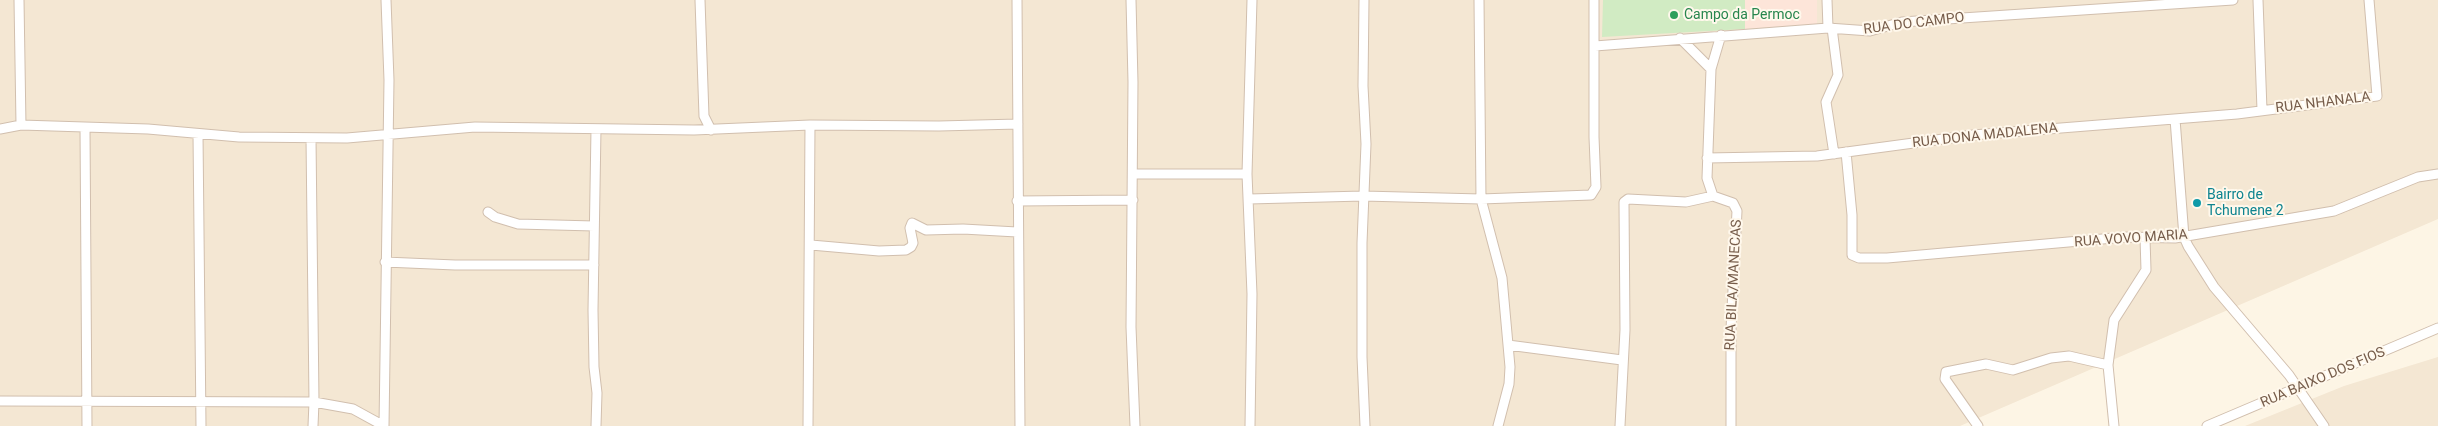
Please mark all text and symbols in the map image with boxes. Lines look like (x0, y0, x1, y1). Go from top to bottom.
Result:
place label: Campo da Permoc (1684, 7, 1800, 23)
marker: Campo da Permoc (1668, 9, 1680, 21)
street label: RUA DO CAMPO (1863, 9, 1965, 39)
street label: RUA NHANALA (2275, 89, 2371, 117)
street label: RUA DONA MADALENA (1911, 120, 2059, 152)
place label: Bairro de Tchumene 2 (2207, 187, 2284, 220)
marker: Bairro de Tchumene 2 (2191, 197, 2203, 209)
street label: RUA BILA/MANECAS (1722, 219, 1746, 351)
street label: RUA VOVO MARIA (2074, 227, 2188, 251)
street label: RUA BAIXO DOS FIOS (2258, 344, 2388, 412)

